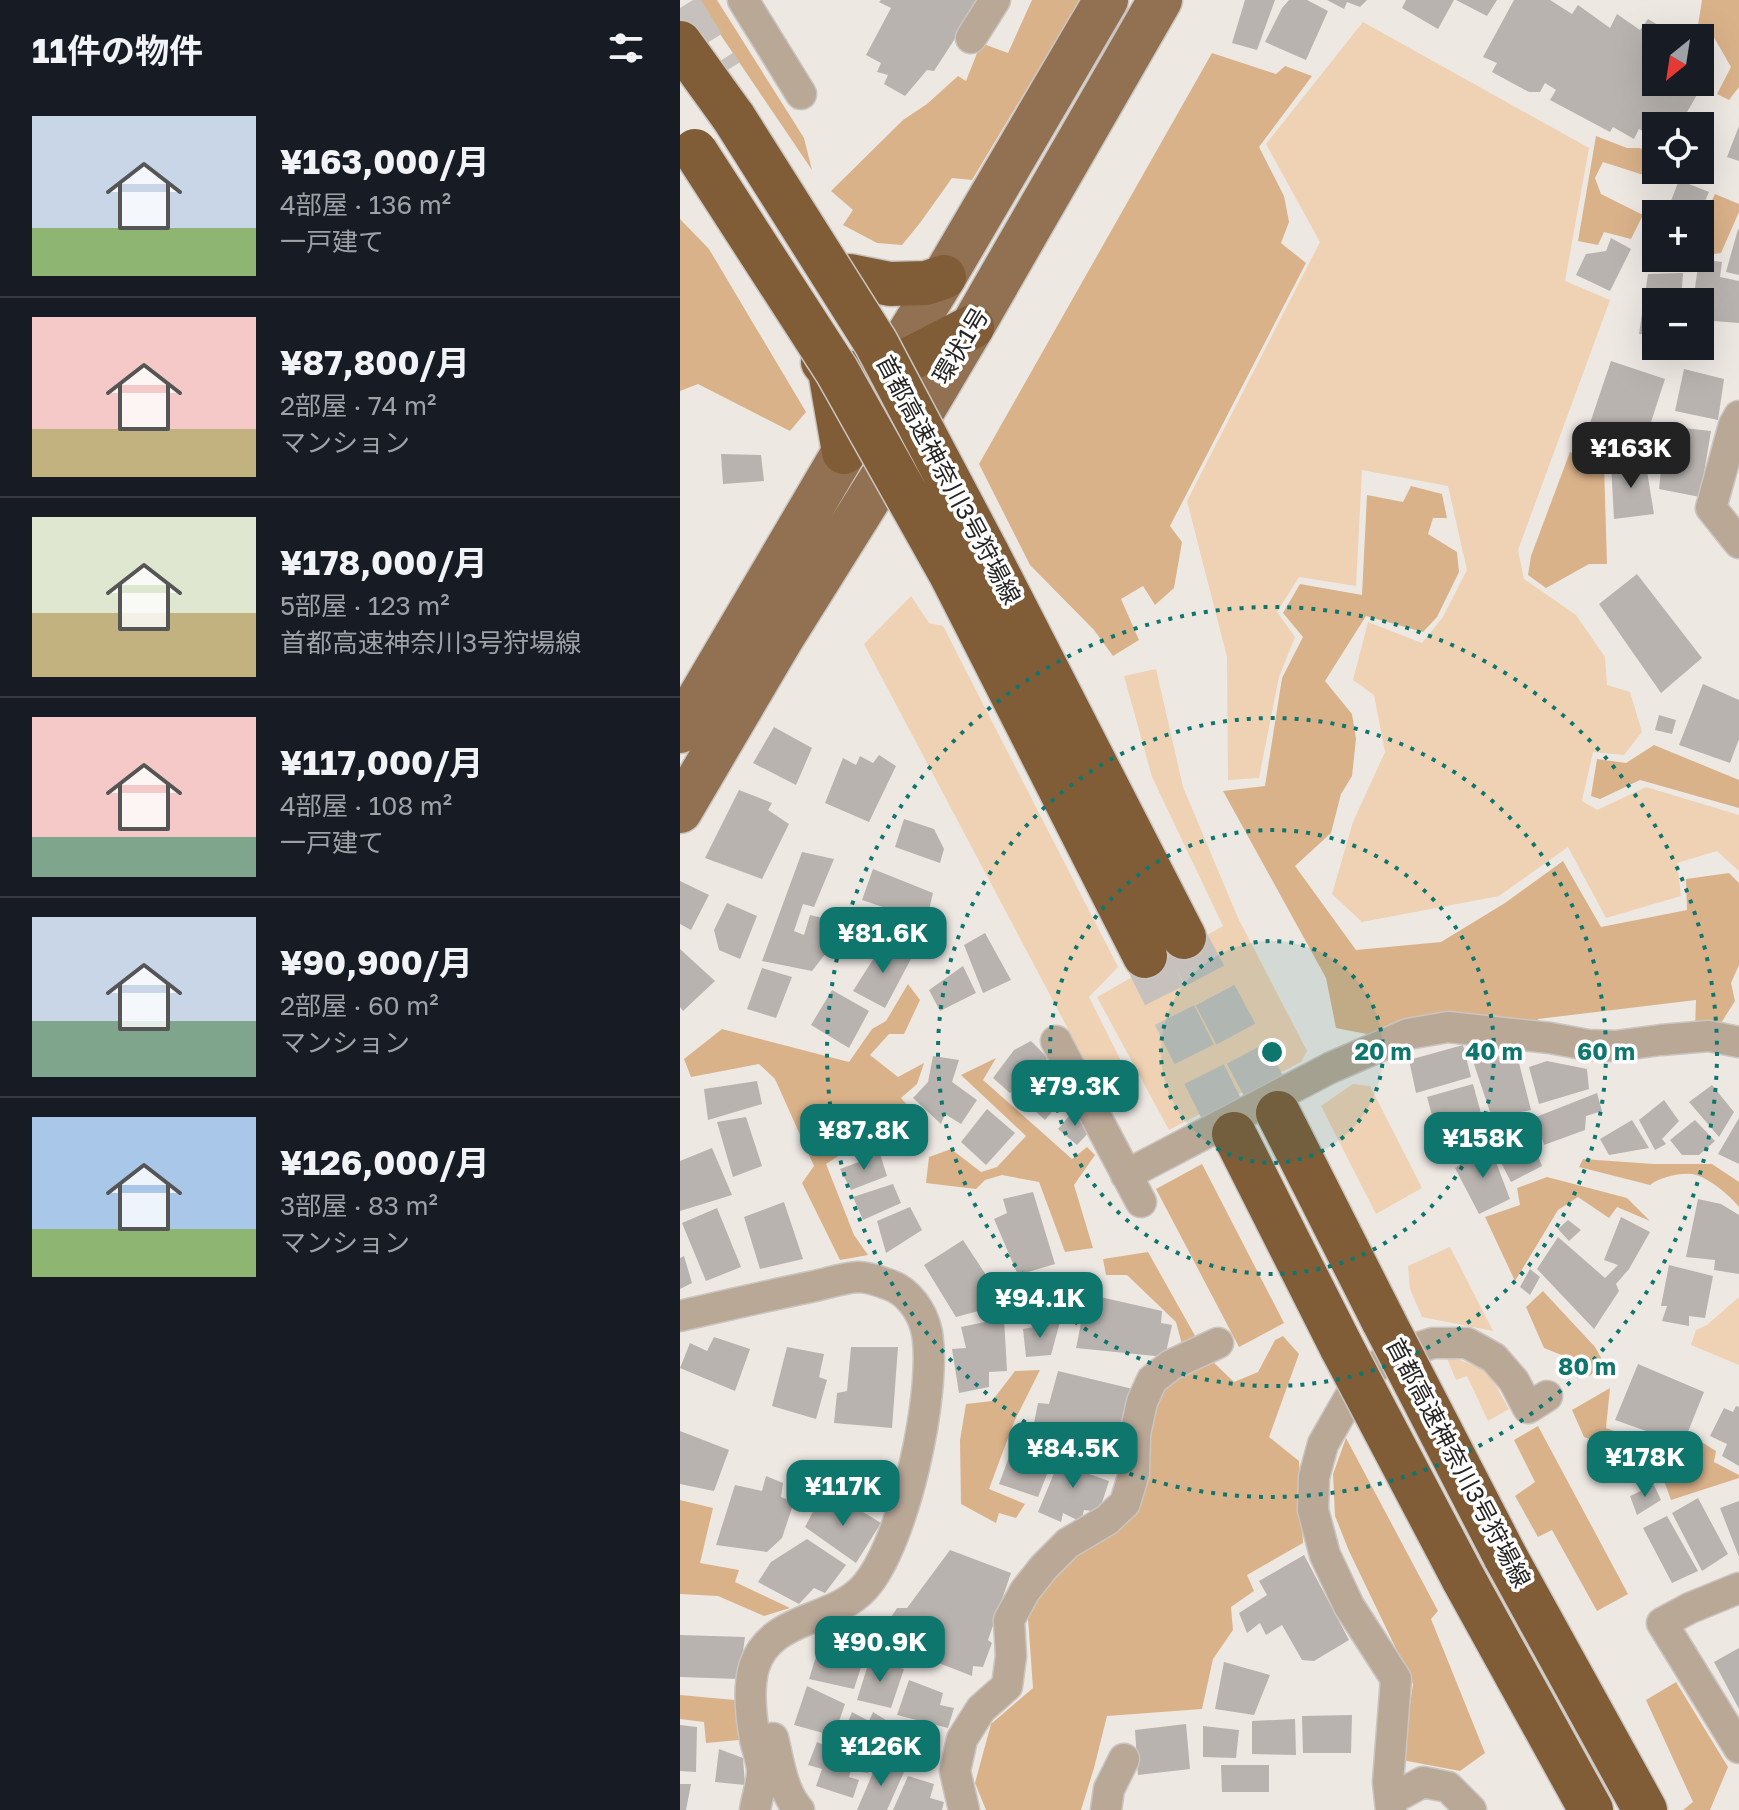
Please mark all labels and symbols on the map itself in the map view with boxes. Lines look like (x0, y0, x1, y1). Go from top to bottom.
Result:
north arrow (1642, 24, 1714, 96)
street label: 環状1号 (926, 302, 994, 389)
street label: 首都高速神奈川3号狩場線 (871, 350, 1027, 609)
pin: ¥163K (1575, 422, 1687, 490)
pin: ¥81.6K (818, 907, 948, 975)
text: 20 m (1354, 1036, 1412, 1065)
text: 40 m (1465, 1036, 1523, 1065)
text: 60 m (1577, 1036, 1635, 1065)
centre of rings (1258, 1038, 1286, 1066)
pin: ¥79.3K (1010, 1060, 1140, 1128)
pin: ¥87.8K (799, 1104, 929, 1172)
pin: ¥158K (1427, 1112, 1539, 1180)
pin: ¥94.1K (975, 1272, 1105, 1340)
street label: 首都高速神奈川3号狩場線 (1381, 1333, 1537, 1592)
text: 80 m (1558, 1351, 1616, 1380)
pin: ¥84.5K (1008, 1422, 1138, 1490)
pin: ¥178K (1589, 1431, 1701, 1499)
pin: ¥117K (787, 1460, 899, 1528)
pin: ¥90.9K (815, 1616, 945, 1684)
pin: ¥126K (825, 1720, 937, 1788)

